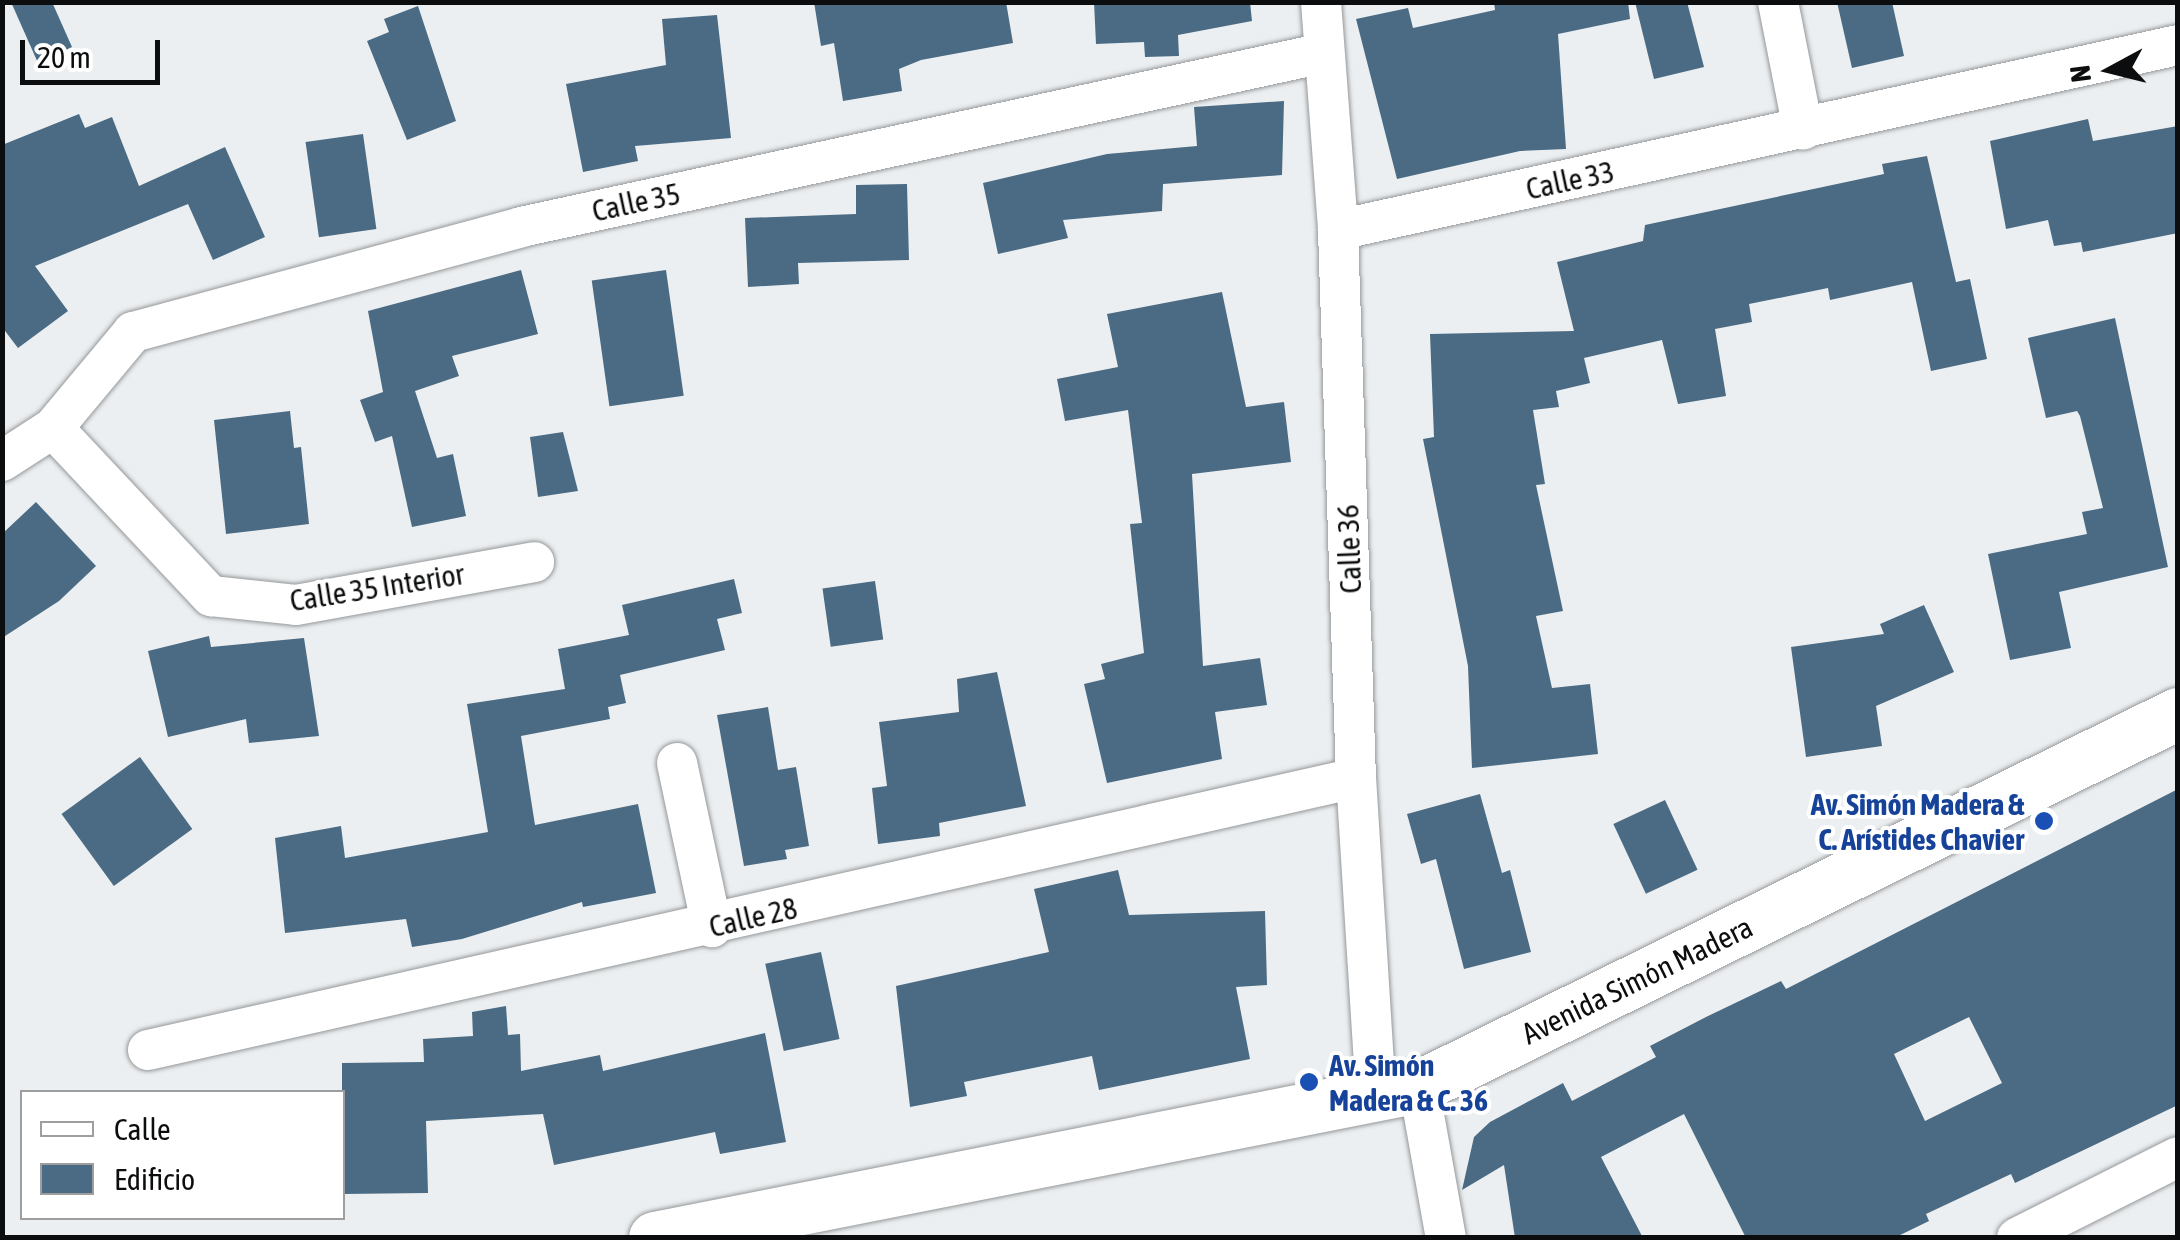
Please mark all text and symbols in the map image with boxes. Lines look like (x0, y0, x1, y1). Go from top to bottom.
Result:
scale bar (25, 20, 165, 82)
north arrow (2060, 20, 2160, 120)
text: 20 m (37, 40, 91, 74)
text: N (2063, 64, 2097, 84)
street label: Calle 33 (1523, 153, 1617, 207)
street label: Calle 35 (589, 175, 683, 229)
street label: Calle 36 (1329, 504, 1369, 594)
street label: Calle 35 Interior (287, 555, 467, 619)
place label: Av. Simón Madera & C. Arístides Chavier (1811, 786, 2024, 856)
marker: Av. Simón Madera & C. Arístides Chavier (2033, 810, 2055, 832)
street label: Calle 28 (706, 889, 800, 945)
street label: Avenida Simón Madera (1516, 909, 1758, 1051)
place label: Av. Simón Madera & C. 36 (1329, 1047, 1488, 1118)
marker: Av. Simón Madera & C. 36 (1298, 1071, 1320, 1093)
legend (20, 1090, 345, 1220)
text: Calle (114, 1112, 171, 1146)
text: Edificio (114, 1162, 195, 1196)

